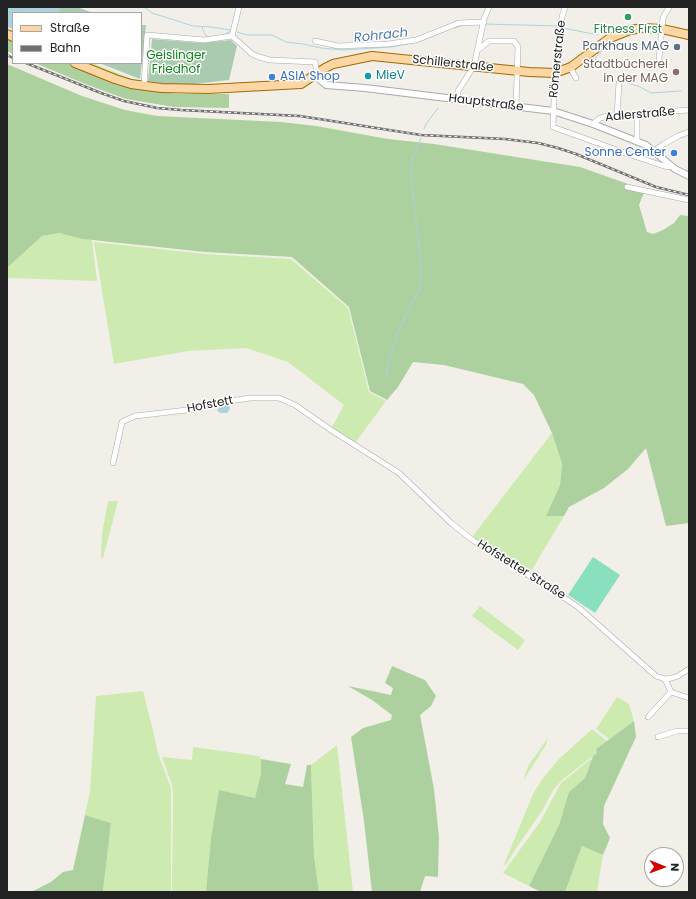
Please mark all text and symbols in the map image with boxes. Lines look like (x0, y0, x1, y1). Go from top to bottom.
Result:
legend (12, 12, 142, 64)
marker: Fitness First (623, 12, 633, 22)
text: Straße (50, 19, 90, 36)
street label: Römerstraße (547, 19, 569, 99)
place label: Fitness First (594, 23, 662, 37)
water label: Rohrach (353, 25, 409, 47)
text: Bahn (50, 39, 81, 56)
place label: Parkhaus MAG (583, 40, 669, 54)
marker: Parkhaus MAG (672, 42, 682, 52)
park label: Geislinger Friedhof (146, 49, 206, 77)
street label: Schillerstraße (412, 53, 494, 75)
place label: Stadtbücherei in der MAG (583, 58, 668, 86)
marker: Stadtbücherei in der MAG (671, 67, 681, 77)
place label: MieV (376, 69, 405, 83)
place label: ASIA Shop (280, 70, 340, 84)
marker: MieV (363, 71, 373, 81)
marker: ASIA Shop (267, 72, 277, 82)
street label: Hauptstraße (448, 91, 524, 115)
street label: Adlerstraße (605, 105, 675, 125)
place label: Sonne Center (585, 146, 666, 160)
marker: Sonne Center (669, 148, 679, 158)
street label: Hofstett (186, 393, 234, 417)
street label: Hofstetter Straße (474, 537, 568, 603)
north arrow (644, 847, 684, 887)
text: N (667, 863, 683, 871)

